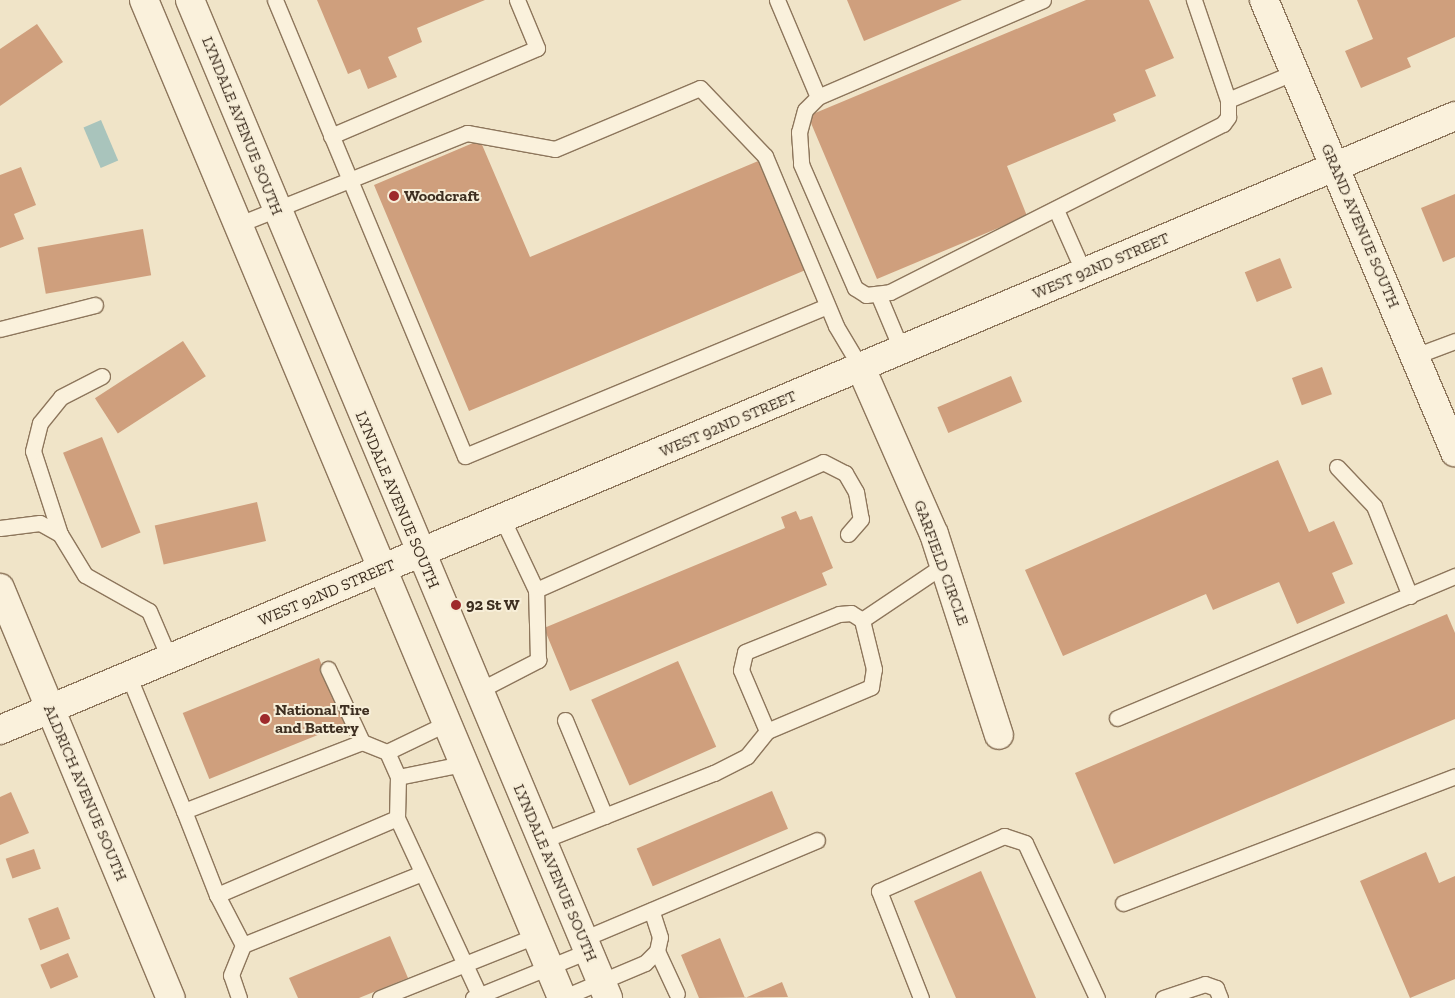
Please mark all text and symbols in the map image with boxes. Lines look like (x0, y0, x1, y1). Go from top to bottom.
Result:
street label: LYNDALE AVENUE SOUTH (197, 34, 287, 218)
street label: GRAND AVENUE SOUTH (1317, 141, 1403, 311)
place label: Woodcraft (404, 186, 479, 206)
marker: Woodcraft (388, 190, 400, 202)
street label: WEST 92ND STREET (1030, 228, 1172, 304)
street label: WEST 92ND STREET (657, 386, 799, 462)
street label: LYNDALE AVENUE SOUTH (351, 408, 443, 592)
street label: GARFIELD CIRCLE (909, 498, 973, 628)
street label: WEST 92ND STREET (256, 555, 398, 631)
place label: 92 St W (466, 595, 520, 615)
marker: 92 St W (450, 599, 462, 611)
place label: National Tire and Battery (275, 700, 369, 738)
street label: ALDRICH AVENUE SOUTH (39, 702, 131, 884)
marker: National Tire and Battery (259, 713, 271, 725)
street label: LYNDALE AVENUE SOUTH (509, 781, 601, 965)

